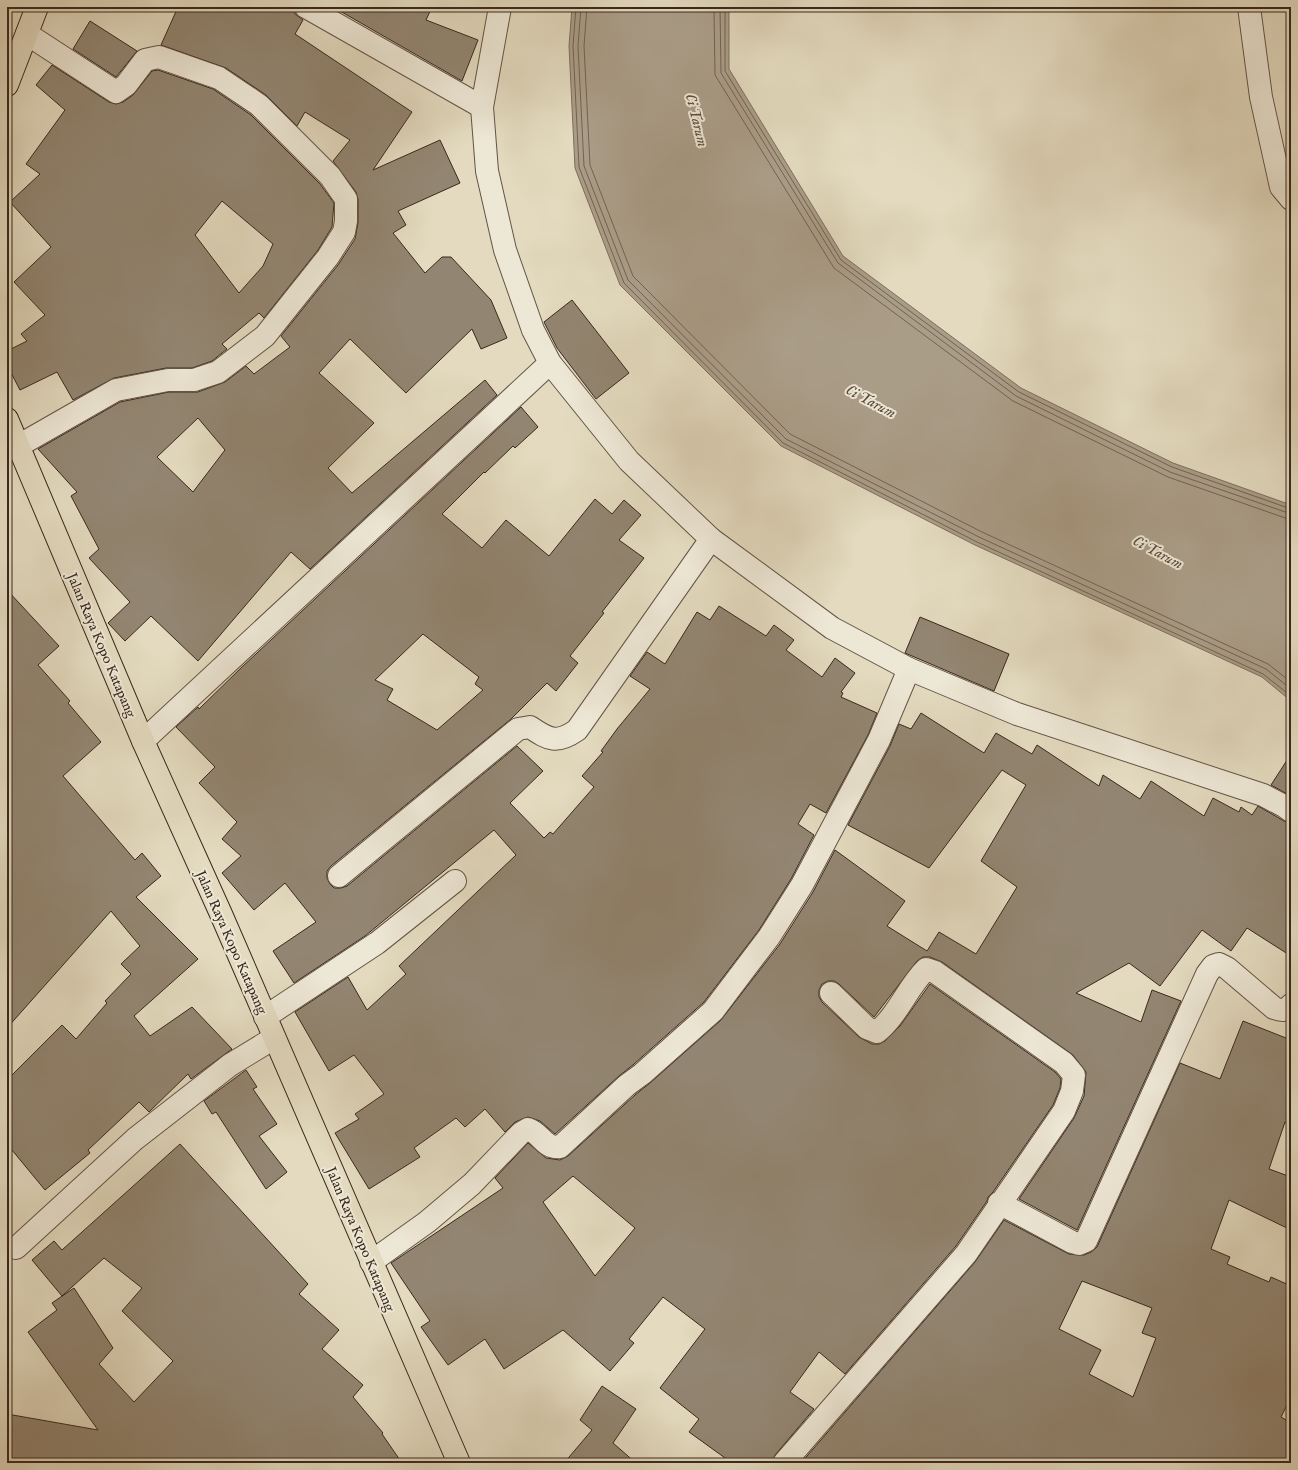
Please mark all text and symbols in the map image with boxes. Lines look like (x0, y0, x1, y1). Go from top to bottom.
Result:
water label: Ci Tarum (681, 92, 712, 149)
water label: Ci Tarum (842, 380, 899, 423)
water label: Ci Tarum (1129, 531, 1186, 574)
street label: Jalan Raya Kopo Katapang (62, 568, 140, 721)
street label: Jalan Raya Kopo Katapang (190, 866, 271, 1018)
street label: Jalan Raya Kopo Katapang (321, 1162, 399, 1315)

